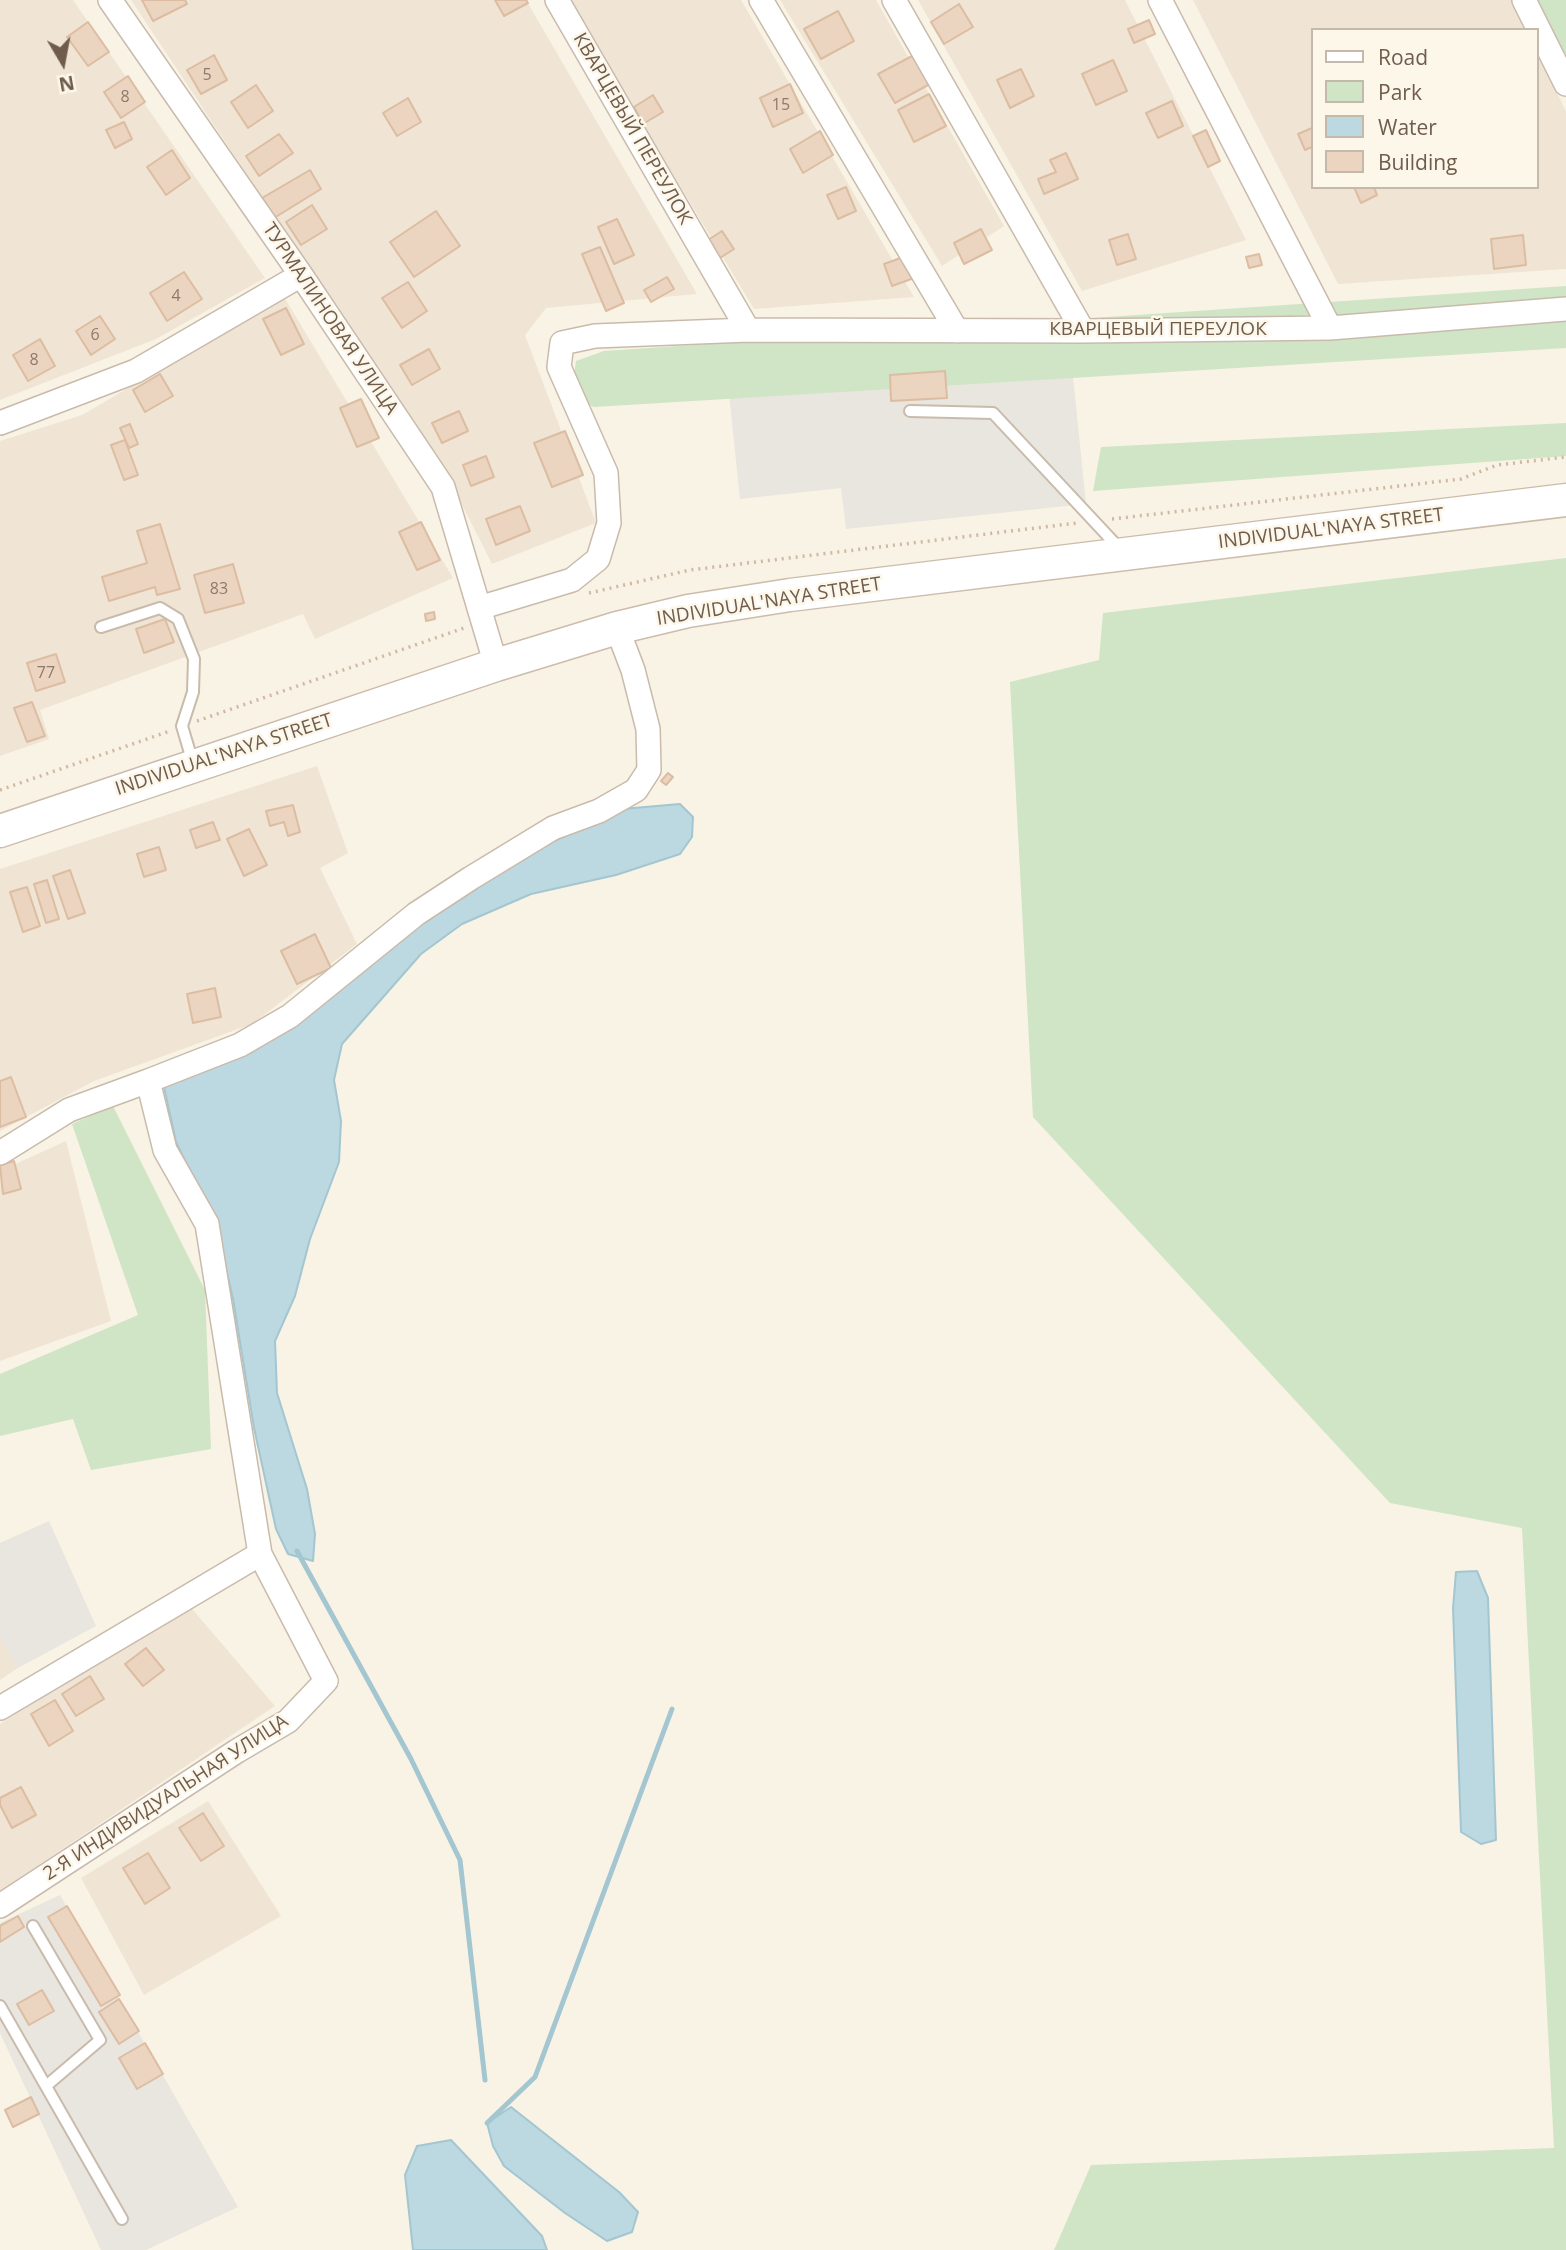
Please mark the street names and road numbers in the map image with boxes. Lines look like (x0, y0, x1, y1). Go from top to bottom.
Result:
street label: КВАРЦЕВЫЙ ПЕРЕУЛОК (568, 29, 696, 229)
street label: ТУРМАЛИНОВАЯ УЛИЦА (257, 219, 403, 419)
street label: КВАРЦЕВЫЙ ПЕРЕУЛОК (1049, 319, 1267, 341)
street label: INDIVIDUAL'NAYA STREET (1217, 504, 1445, 554)
street label: INDIVIDUAL'NAYA STREET (655, 573, 883, 631)
street label: INDIVIDUAL'NAYA STREET (112, 709, 336, 801)
street label: 2-Я ИНДИВИДУАЛЬНАЯ УЛИЦА (39, 1710, 293, 1886)

